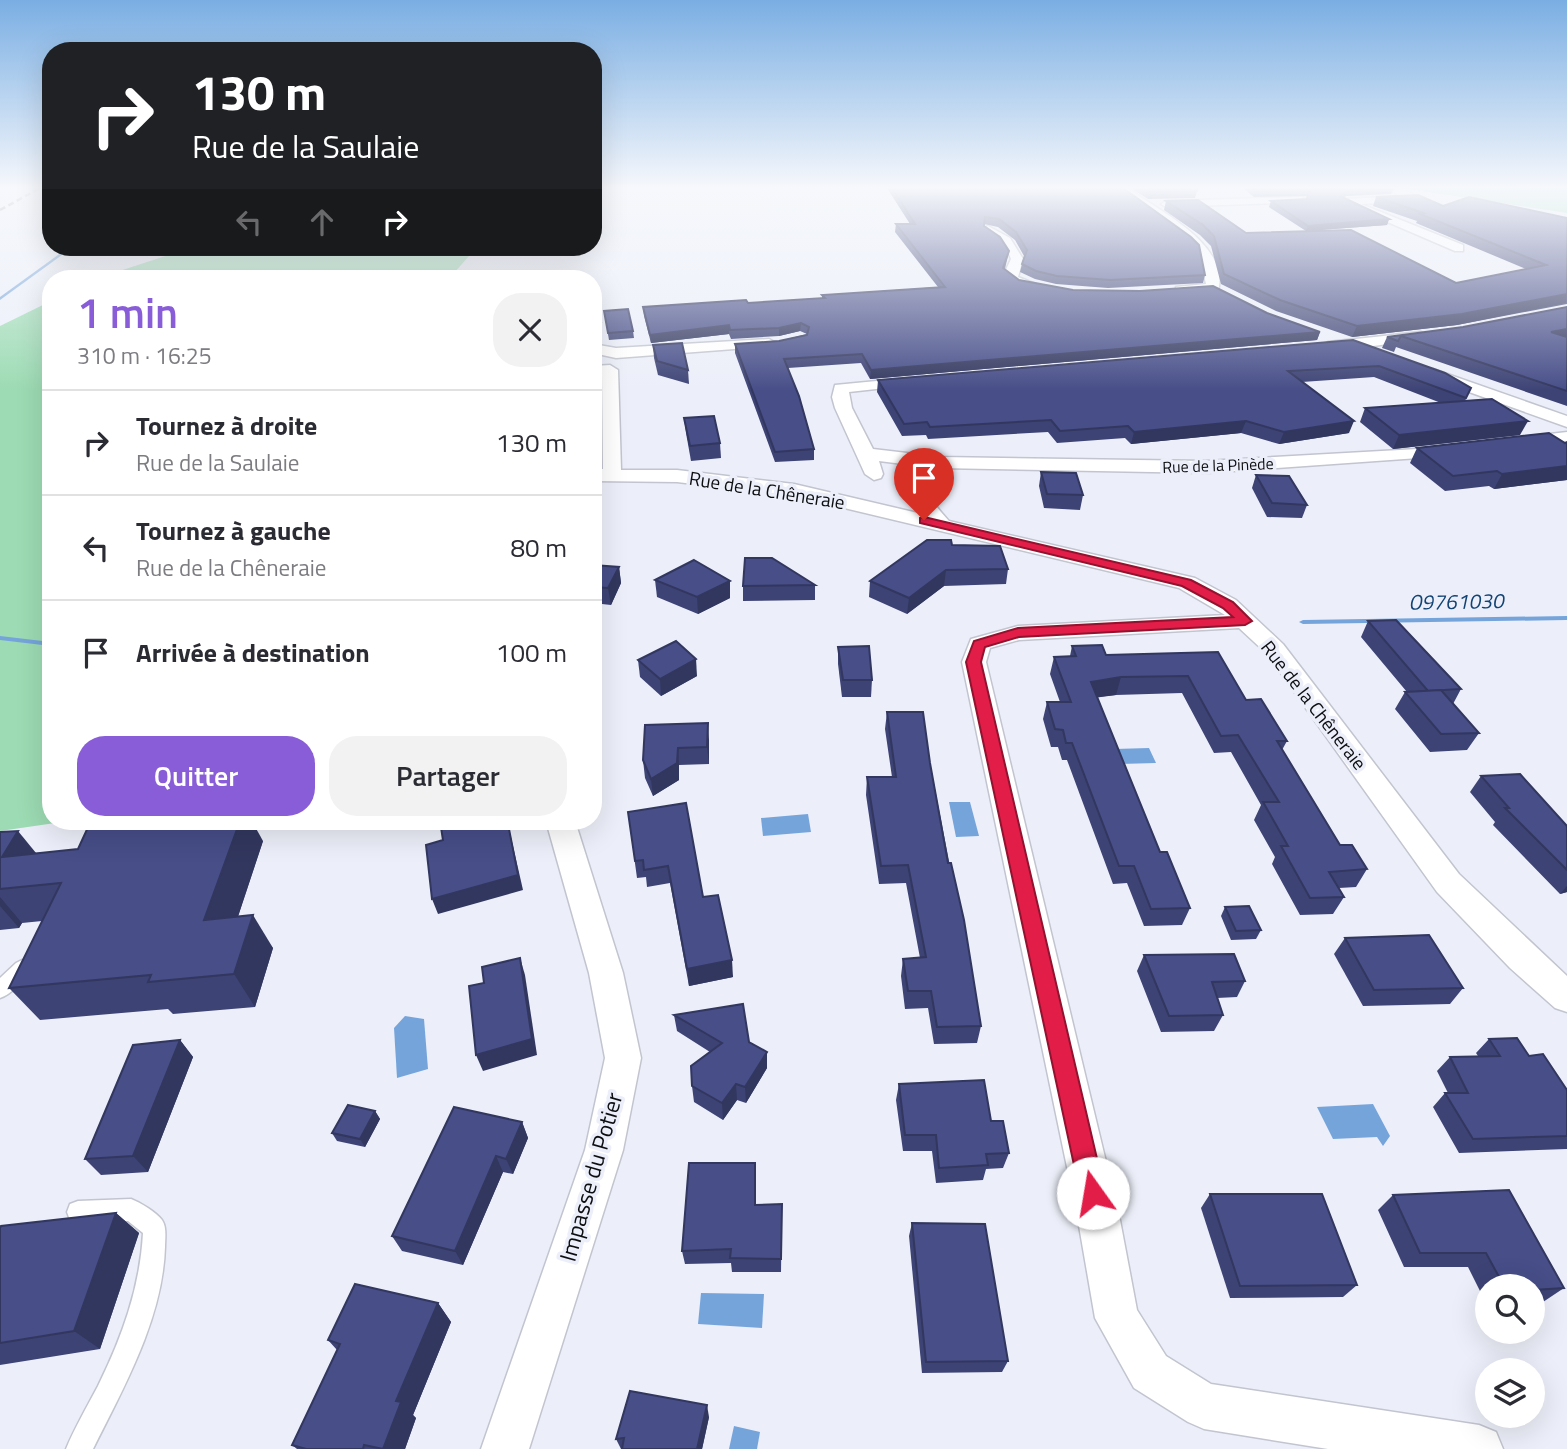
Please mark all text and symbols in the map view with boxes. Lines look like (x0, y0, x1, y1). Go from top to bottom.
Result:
text: 130 m (192, 54, 326, 129)
icon: right (77, 70, 168, 161)
text: Rue de la Saulaie (192, 122, 419, 170)
icon: left (230, 203, 268, 241)
icon: ahead (303, 203, 341, 241)
icon: right (376, 203, 414, 241)
text: 1 min (77, 280, 178, 344)
button: close (493, 293, 567, 367)
text: 310 m · 16:25 (77, 338, 212, 373)
text: Tournez à droite (136, 406, 317, 445)
text: 130 m (496, 423, 567, 462)
icon: right (77, 424, 115, 462)
text: Rue de la Saulaie (136, 445, 299, 480)
pin (894, 448, 954, 520)
street label: Rue de la Pinède (1162, 451, 1274, 479)
icon: arrive (905, 459, 943, 497)
street label: Rue de la Chêneraie (687, 463, 847, 516)
text: Tournez à gauche (136, 511, 331, 550)
text: 80 m (510, 528, 567, 567)
icon: left (77, 529, 115, 567)
text: Rue de la Chêneraie (136, 550, 326, 585)
water label: O9761030 (1408, 584, 1505, 618)
text: Arrivée à destination (136, 633, 370, 672)
text: 100 m (496, 633, 567, 672)
icon: arrive (77, 634, 115, 672)
street label: Rue de la Chêneraie (1255, 634, 1374, 776)
button: Quitter (77, 736, 315, 816)
button: Partager (329, 736, 567, 816)
street label: Impasse du Potier (550, 1088, 631, 1265)
position arrow (1056, 1156, 1130, 1230)
map controls (1475, 1274, 1545, 1428)
button: search (1475, 1274, 1545, 1344)
button: layers (1475, 1358, 1545, 1428)

